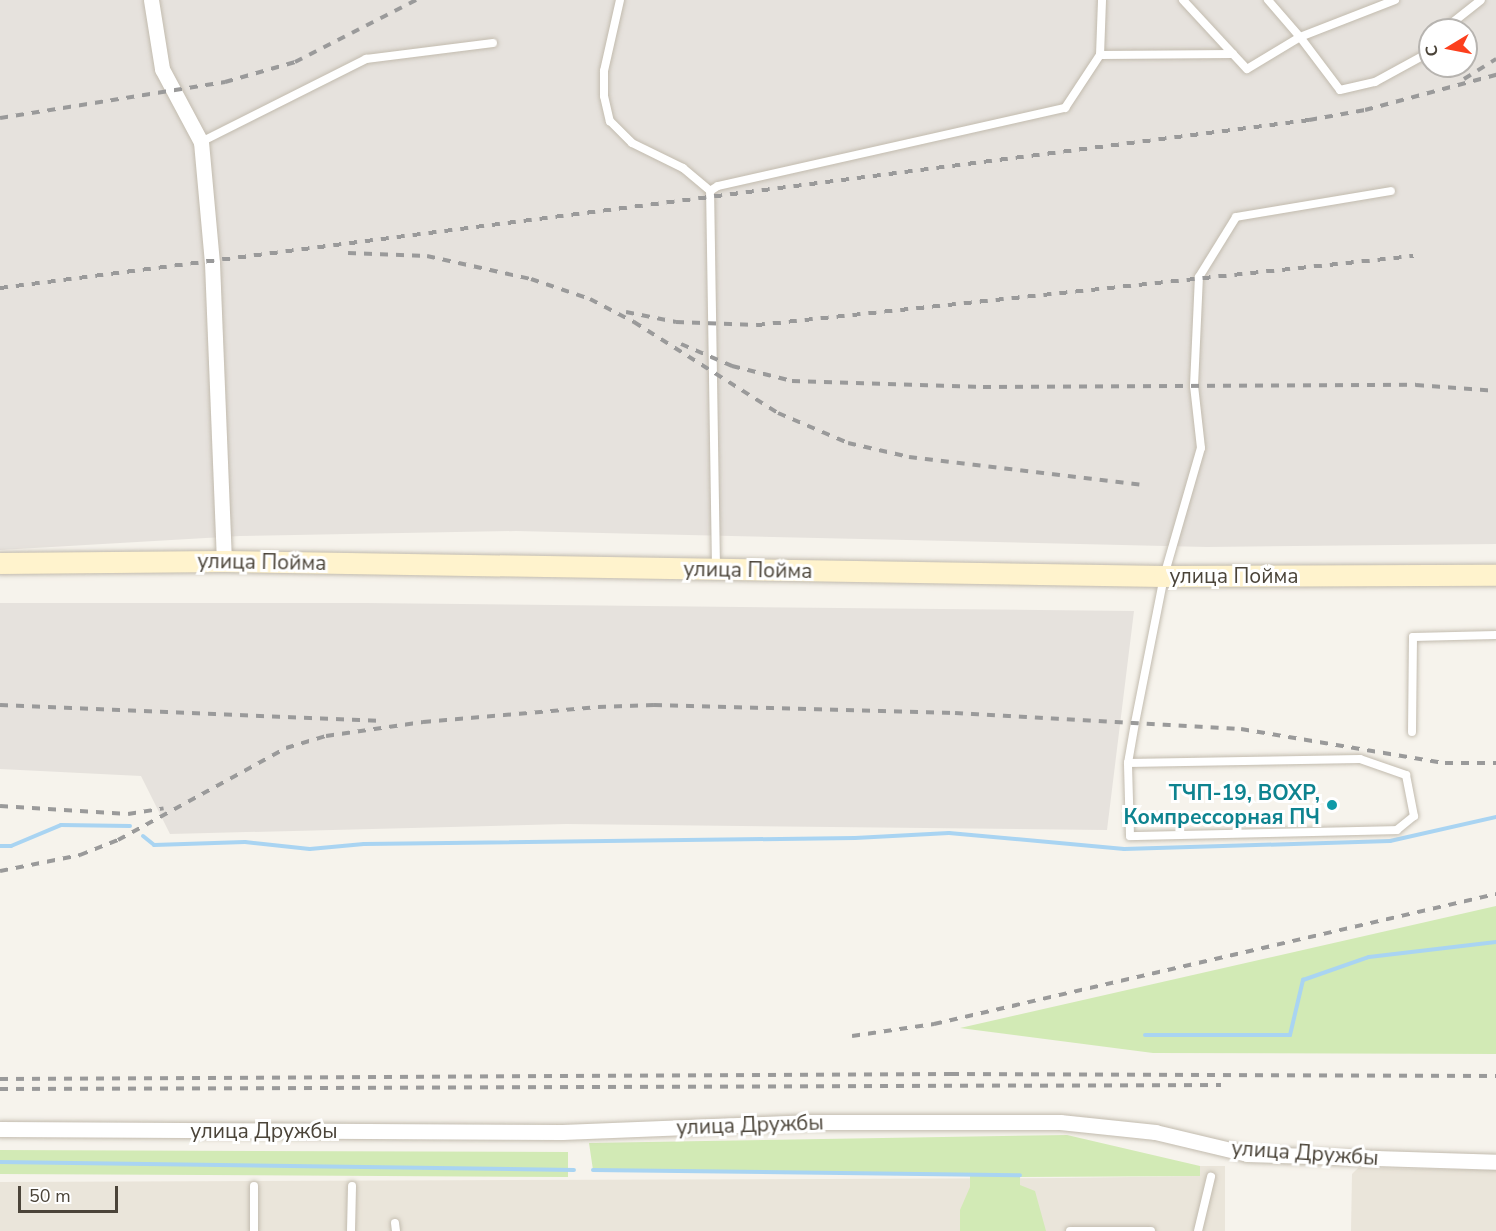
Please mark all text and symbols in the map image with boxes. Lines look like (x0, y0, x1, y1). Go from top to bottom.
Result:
north arrow (1418, 18, 1478, 78)
text: С (1420, 44, 1444, 58)
street label: улица Пойма (197, 548, 327, 576)
street label: улица Пойма (683, 556, 813, 584)
street label: улица Пойма (1169, 563, 1299, 589)
place label: ТЧП-19, ВОХР, Компрессорная ПЧ (1124, 780, 1320, 830)
marker: ТЧП-19, ВОХР, Компрессорная ПЧ (1325, 798, 1339, 812)
street label: улица Дружбы (676, 1110, 824, 1140)
street label: улица Дружбы (190, 1118, 338, 1144)
street label: улица Дружбы (1231, 1135, 1379, 1171)
scale bar (21, 1174, 122, 1212)
text: 50 m (29, 1184, 71, 1208)

